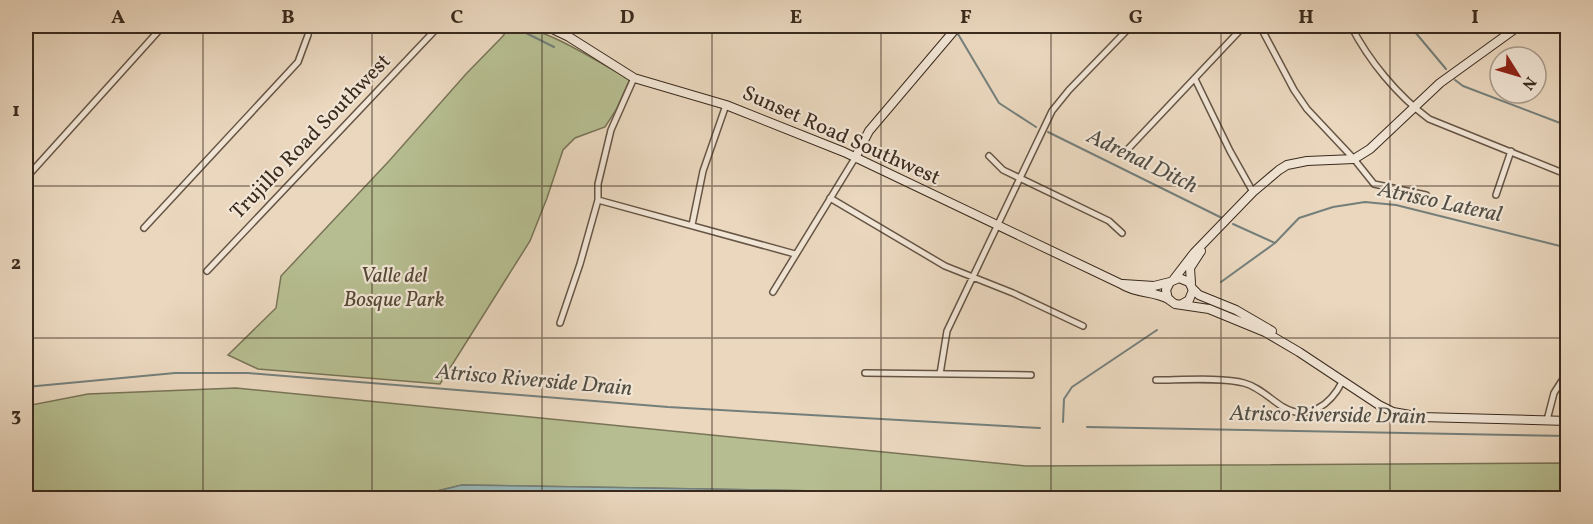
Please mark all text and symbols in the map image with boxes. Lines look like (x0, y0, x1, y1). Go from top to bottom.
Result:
text: A (111, 4, 125, 32)
text: B (281, 4, 295, 32)
text: C (451, 4, 464, 32)
text: D (620, 4, 634, 32)
text: E (790, 4, 802, 32)
text: F (960, 4, 972, 32)
text: G (1129, 4, 1143, 32)
text: H (1298, 4, 1314, 32)
text: I (1471, 4, 1479, 32)
north arrow (1488, 45, 1548, 105)
street label: Trujillo Road Southwest (224, 48, 398, 226)
text: N (1516, 72, 1541, 94)
street label: Sunset Road Southwest (737, 79, 945, 193)
text: 1 (12, 97, 20, 125)
water label: Adrenal Ditch (1080, 121, 1203, 202)
water label: Atrisco Lateral (1374, 175, 1505, 231)
text: 2 (11, 250, 21, 278)
park label: Valle del Bosque Park (344, 262, 445, 315)
water label: Atrisco Riverside Drain (434, 357, 633, 405)
water label: Atrisco Riverside Drain (1228, 399, 1427, 433)
text: 3 (11, 402, 21, 430)

